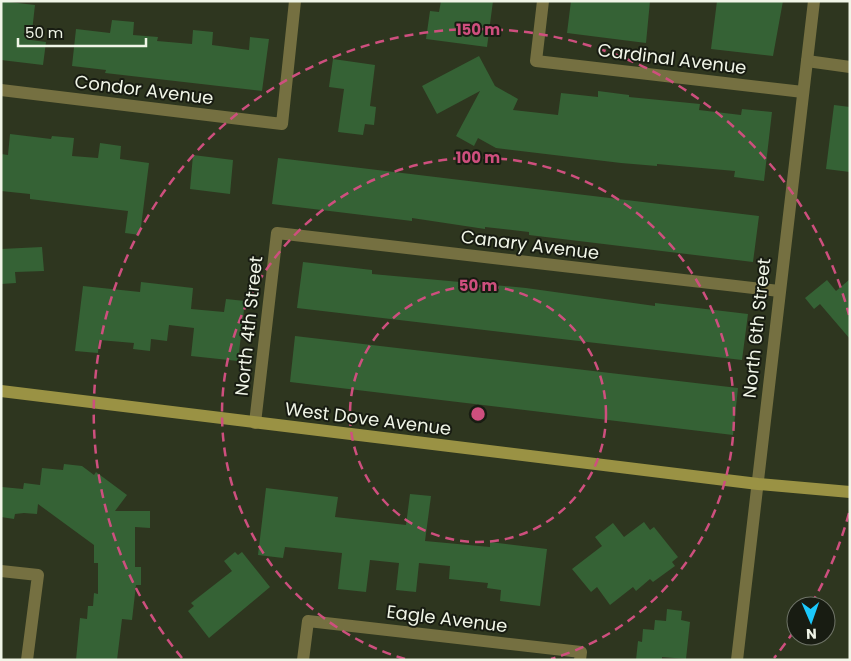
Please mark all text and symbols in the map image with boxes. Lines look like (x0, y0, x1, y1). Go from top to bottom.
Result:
scale bar (18, 15, 145, 47)
text: 150 m (456, 19, 500, 40)
text: 50 m (25, 22, 63, 43)
street label: Cardinal Avenue (596, 37, 748, 80)
street label: Condor Avenue (73, 69, 215, 110)
text: 100 m (456, 147, 500, 168)
street label: Canary Avenue (460, 224, 601, 265)
street label: North 4th Street (229, 255, 268, 397)
street label: North 6th Street (737, 257, 776, 399)
text: 50 m (459, 275, 497, 296)
street label: West Dove Avenue (283, 396, 453, 441)
centre of rings (469, 405, 487, 423)
north arrow (786, 596, 836, 646)
street label: Eagle Avenue (385, 599, 509, 638)
text: N (806, 624, 817, 644)

